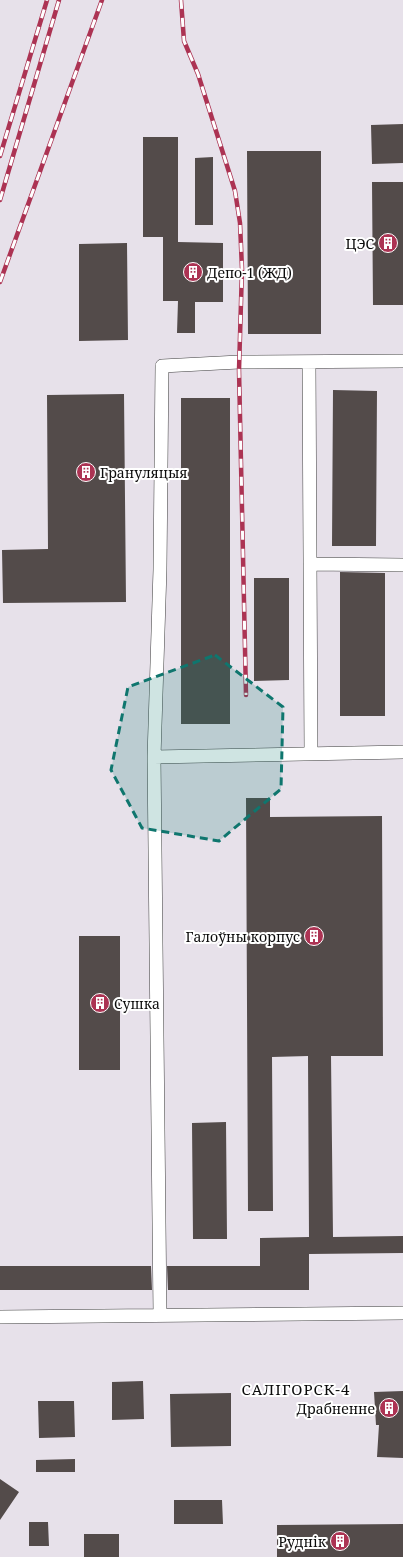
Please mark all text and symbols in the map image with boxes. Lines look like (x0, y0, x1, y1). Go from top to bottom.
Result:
building icon: ЦЭС (377, 232, 399, 254)
place label: ЦЭС (346, 234, 374, 253)
building icon: Депо-1 (ЖД) (182, 261, 204, 283)
place label: Депо-1 (ЖД) (207, 263, 292, 282)
building icon: Грануляцыя (75, 461, 97, 483)
place label: Грануляцыя (100, 463, 187, 482)
building icon: Галоўны корпус (303, 925, 325, 947)
place label: Галоўны корпус (186, 927, 300, 946)
building icon: Сушка (89, 992, 111, 1014)
place label: Сушка (114, 994, 160, 1013)
district label: САЛІГОРСК-4 (242, 1379, 350, 1399)
building icon: Драбненне (378, 1397, 400, 1419)
place label: Драбненне (296, 1399, 375, 1418)
building icon: Руднік (329, 1530, 351, 1552)
place label: Руднік (278, 1532, 327, 1551)

